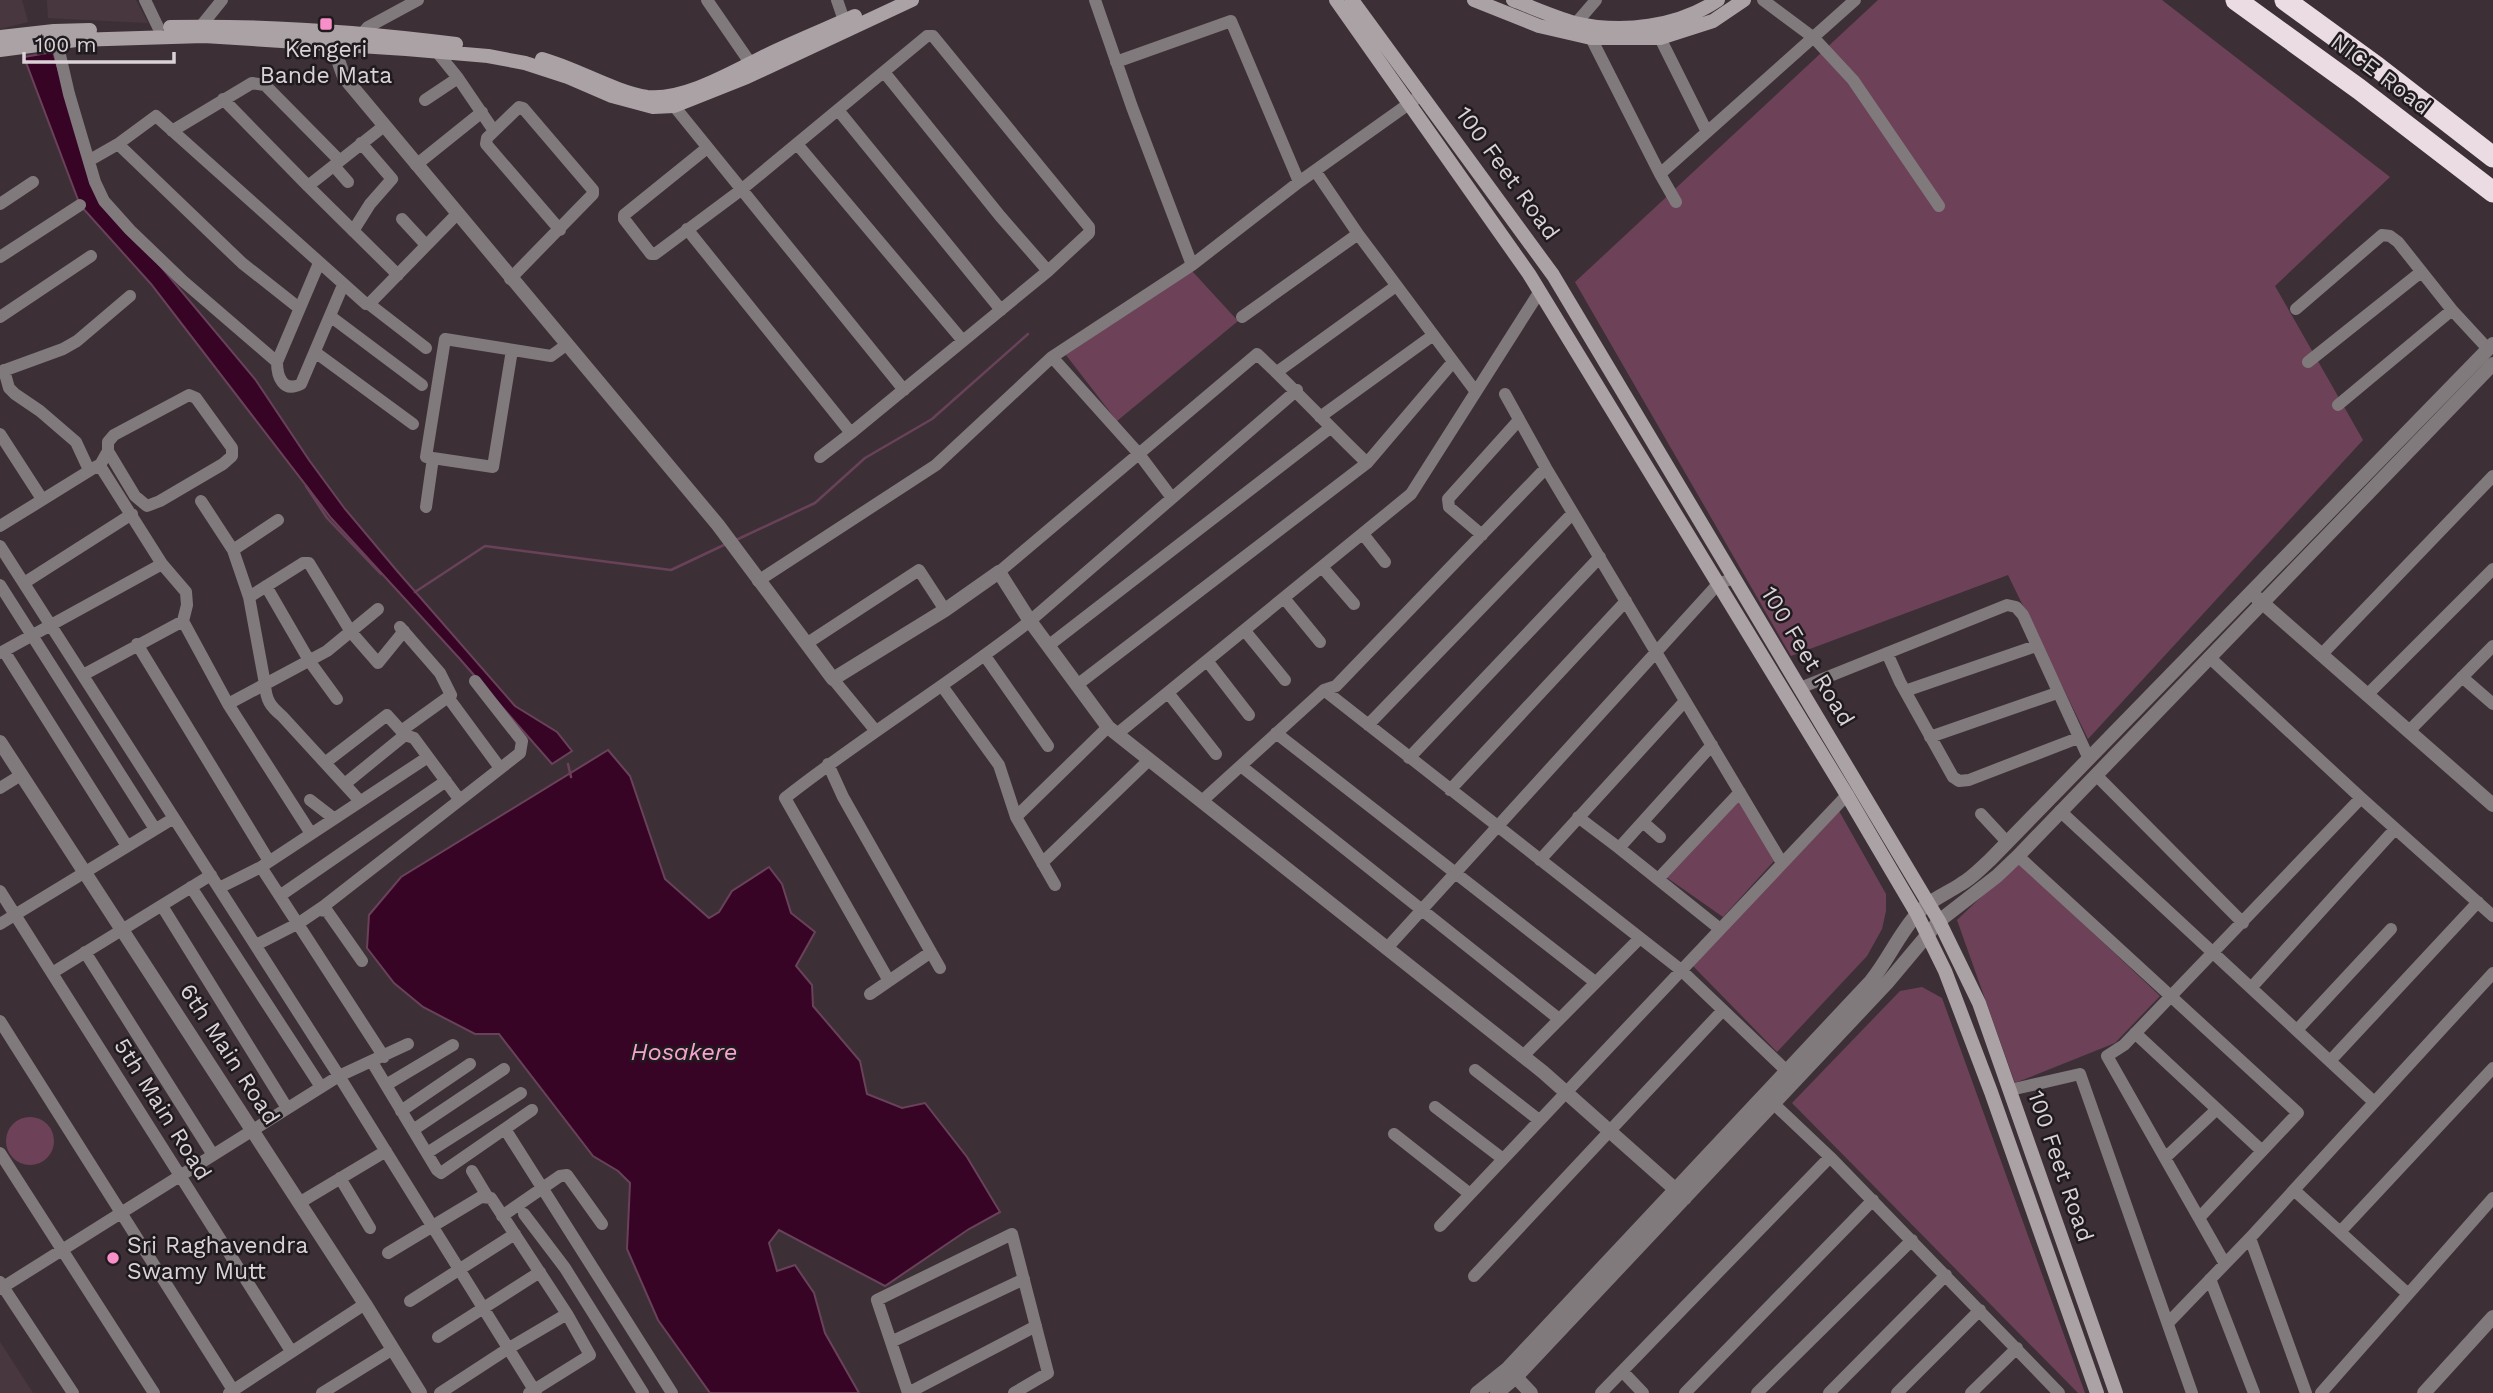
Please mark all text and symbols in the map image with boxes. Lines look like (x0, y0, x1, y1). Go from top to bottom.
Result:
marker: Kengeri Bande Mata (318, 16, 334, 32)
scale bar (24, 21, 175, 65)
street label: NICE Road (2325, 28, 2436, 121)
text: 100 m (35, 32, 97, 57)
place label: Kengeri Bande Mata (260, 36, 392, 89)
street label: 100 Feet Road (1450, 101, 1565, 245)
street label: 100 Feet Road (1755, 582, 1860, 731)
street label: 6th Main Road (174, 979, 285, 1130)
street label: 5th Main Road (108, 1033, 217, 1185)
water label: Hosakere (630, 1038, 738, 1066)
street label: 100 Feet Road (2022, 1087, 2099, 1245)
place label: Sri Raghavendra Swamy Mutt (127, 1232, 308, 1285)
marker: Sri Raghavendra Swamy Mutt (105, 1250, 121, 1266)

